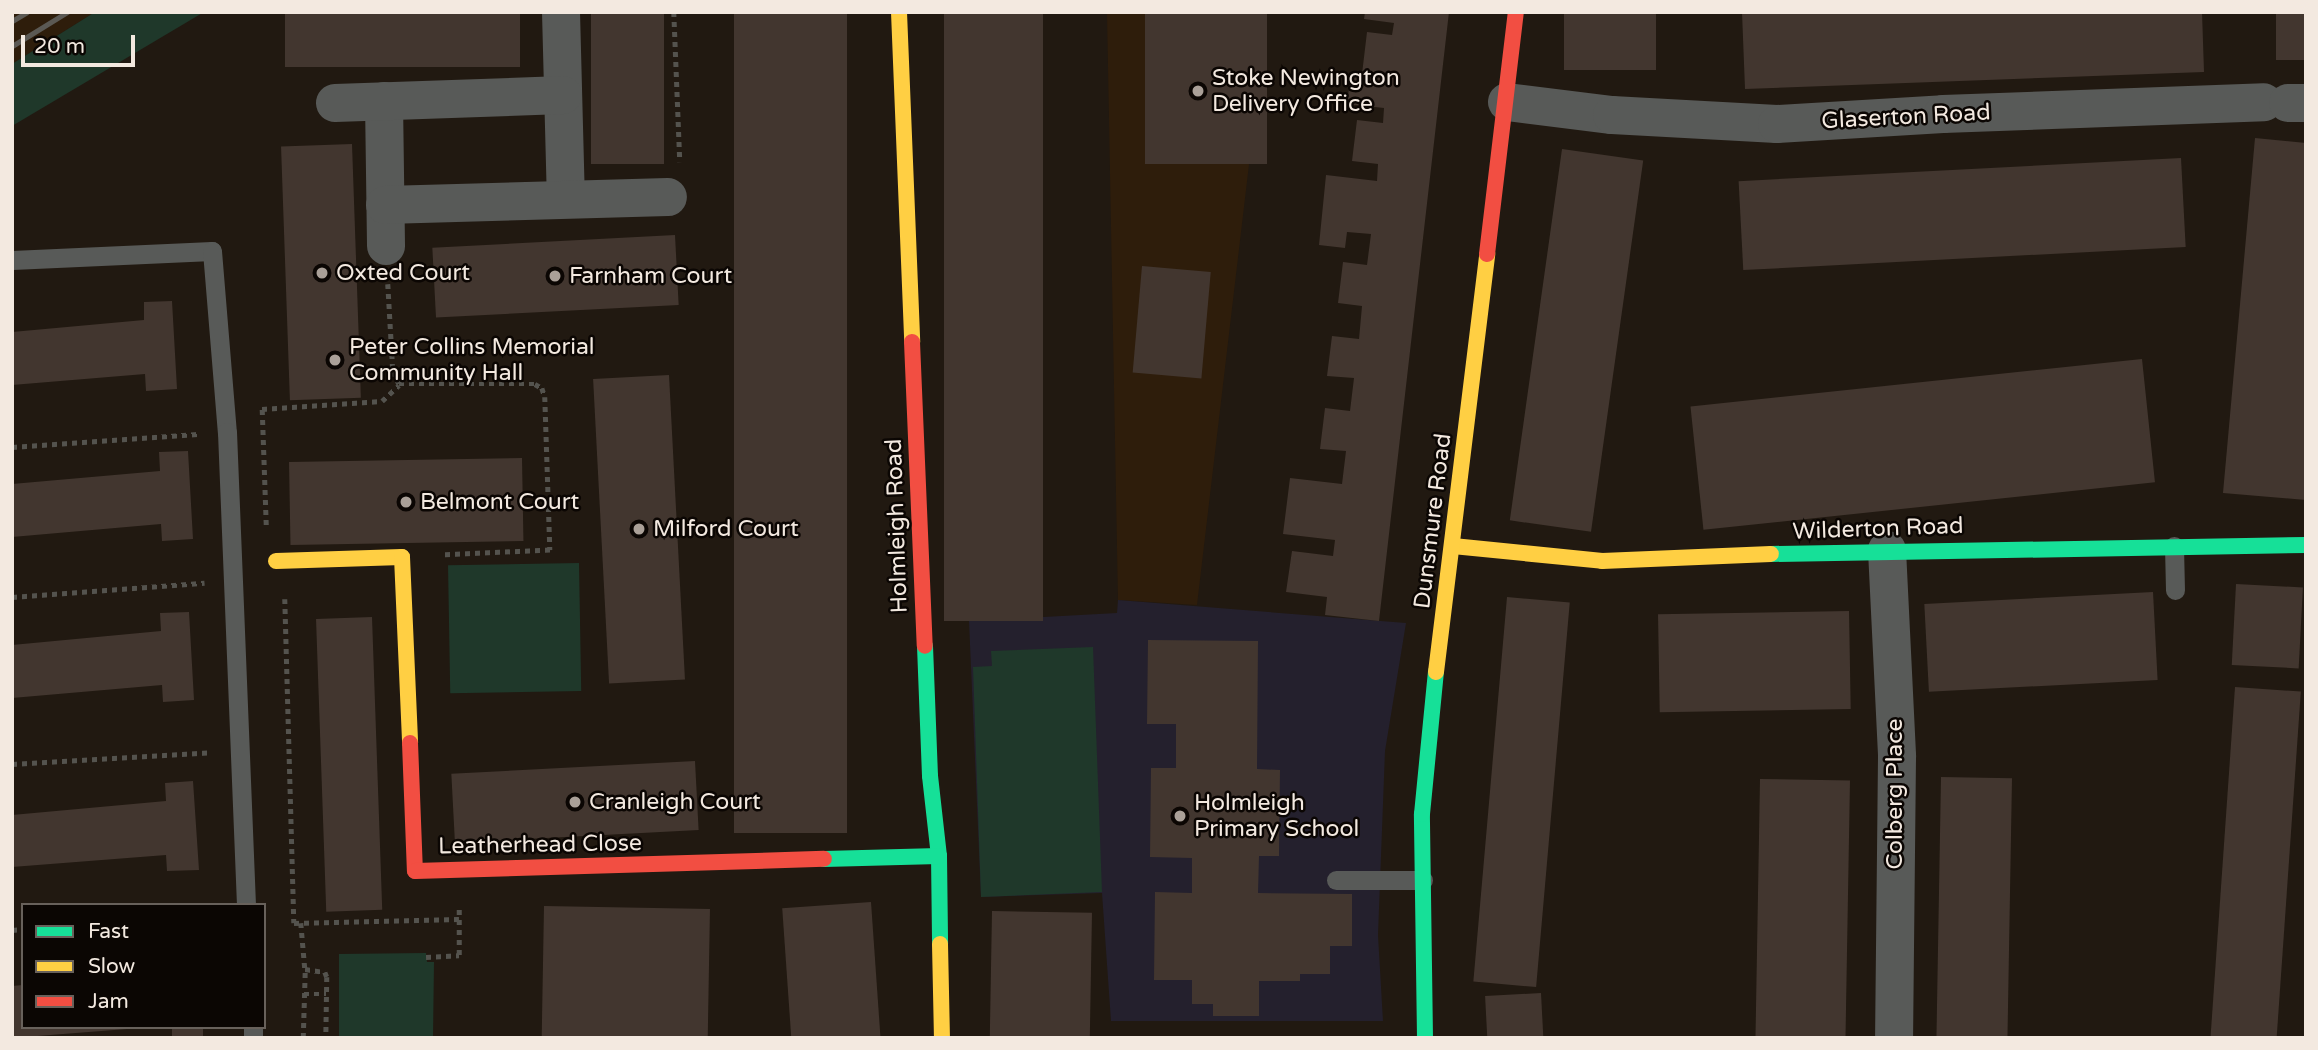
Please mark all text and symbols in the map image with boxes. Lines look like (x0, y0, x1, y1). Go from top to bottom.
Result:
scale bar (24, 21, 138, 65)
text: 20 m (34, 34, 85, 59)
place label: Stoke Newington Delivery Office (1212, 64, 1400, 118)
marker: Stoke Newington Delivery Office (1190, 83, 1206, 99)
street label: Glaserton Road (1821, 99, 1991, 135)
place label: Oxted Court (336, 259, 470, 287)
place label: Farnham Court (569, 262, 732, 290)
marker: Oxted Court (314, 265, 330, 281)
marker: Farnham Court (547, 268, 563, 284)
place label: Peter Collins Memorial Community Hall (349, 333, 595, 387)
marker: Peter Collins Memorial Community Hall (327, 352, 343, 368)
street label: Dunsmure Road (1409, 432, 1457, 610)
street label: Holmleigh Road (880, 438, 914, 614)
place label: Belmont Court (420, 488, 579, 516)
marker: Belmont Court (398, 494, 414, 510)
street label: Wilderton Road (1792, 512, 1964, 546)
place label: Milford Court (653, 515, 799, 543)
marker: Milford Court (631, 521, 647, 537)
street label: Colberg Place (1881, 719, 1909, 869)
place label: Cranleigh Court (589, 788, 761, 816)
place label: Holmleigh Primary School (1194, 789, 1359, 843)
marker: Cranleigh Court (567, 794, 583, 810)
marker: Holmleigh Primary School (1172, 808, 1188, 824)
street label: Leatherhead Close (438, 829, 642, 861)
legend (21, 903, 266, 1029)
text: Fast (88, 919, 129, 944)
text: Slow (88, 954, 135, 979)
text: Jam (88, 989, 129, 1014)

